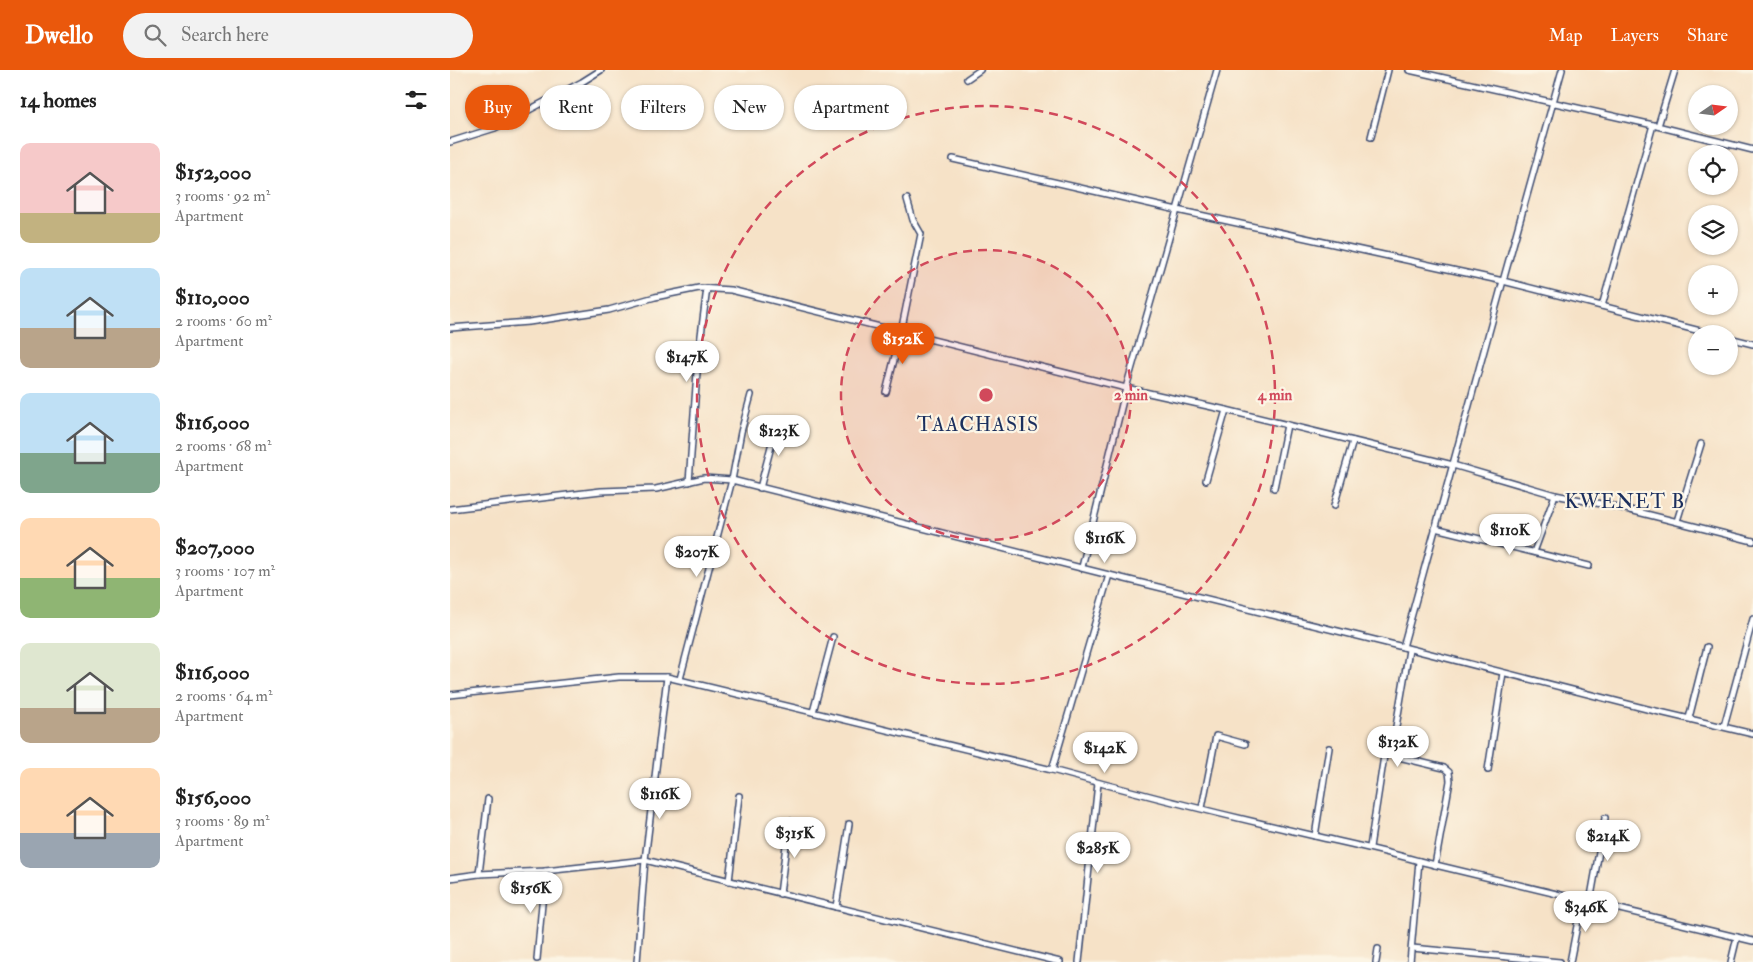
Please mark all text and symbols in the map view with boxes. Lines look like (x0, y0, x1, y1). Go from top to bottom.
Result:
search box (123, 13, 473, 58)
text: Dwello (25, 20, 93, 51)
icon: search (141, 21, 169, 49)
text: Search here (181, 23, 269, 47)
text: Map (1549, 24, 1583, 47)
text: Layers (1611, 24, 1659, 47)
text: Share (1687, 24, 1728, 47)
chip: Buy (465, 85, 530, 130)
chip: Rent (540, 85, 611, 130)
chip: Filters (621, 85, 704, 130)
chip: New (714, 85, 784, 130)
chip: Apartment (794, 85, 907, 130)
north arrow (1688, 85, 1738, 135)
map controls (1688, 85, 1738, 375)
icon: filters (402, 86, 430, 114)
text: 14 homes (20, 87, 97, 114)
button: locate (1688, 145, 1738, 195)
text: $152,000 (175, 159, 251, 186)
icon: home (60, 163, 120, 223)
text: 3 rooms · 92 m² (175, 186, 270, 206)
button: layers (1688, 205, 1738, 255)
text: Apartment (175, 206, 243, 226)
button: + (1688, 265, 1738, 315)
text: $110,000 (175, 284, 250, 311)
icon: home (60, 288, 120, 348)
text: 2 rooms · 60 m² (175, 311, 272, 331)
pin: $152K (868, 322, 938, 365)
button: − (1688, 325, 1738, 375)
text: $152K (883, 329, 923, 349)
text: Apartment (175, 331, 243, 351)
pin: $147K (652, 340, 722, 383)
text: $147K (666, 347, 708, 367)
centre of rings (977, 386, 995, 404)
text: 2 min (1114, 386, 1148, 405)
text: 4 min (1257, 386, 1293, 405)
text: $116,000 (175, 409, 250, 436)
district label: TAACHASIS (917, 412, 1039, 437)
icon: home (60, 413, 120, 473)
pin: $123K (744, 414, 814, 457)
text: $123K (759, 421, 799, 441)
text: 2 rooms · 68 m² (175, 436, 271, 456)
text: Apartment (175, 456, 243, 476)
district label: KWENET B (1565, 489, 1685, 514)
pin: $110K (1475, 514, 1545, 556)
text: $110K (1490, 520, 1530, 540)
pin: $116K (1070, 522, 1140, 564)
text: $116K (1085, 528, 1125, 548)
text: $207,000 (175, 534, 255, 561)
pin: $207K (662, 536, 732, 578)
icon: home (60, 538, 120, 598)
text: $207K (675, 542, 719, 562)
text: 3 rooms · 107 m² (175, 561, 275, 581)
text: Apartment (175, 581, 243, 601)
text: $116,000 (175, 659, 250, 686)
icon: home (60, 663, 120, 723)
text: 2 rooms · 64 m² (175, 686, 273, 706)
text: Apartment (175, 706, 243, 726)
pin: $132K (1363, 726, 1433, 768)
pin: $142K (1070, 732, 1140, 774)
text: $132K (1378, 732, 1418, 752)
text: $142K (1084, 738, 1126, 758)
pin: $116K (625, 778, 695, 820)
text: $156,000 (175, 784, 251, 811)
text: $116K (640, 784, 680, 804)
icon: home (60, 788, 120, 848)
text: 3 rooms · 89 m² (175, 811, 270, 831)
pin: $315K (760, 816, 830, 859)
pin: $214K (1573, 820, 1643, 862)
text: $315K (775, 823, 815, 843)
text: $214K (1587, 826, 1629, 846)
text: Apartment (175, 831, 243, 851)
pin: $285K (1063, 832, 1133, 874)
text: $285K (1077, 838, 1119, 858)
pin: $156K (496, 872, 566, 914)
text: $156K (511, 878, 551, 898)
pin: $346K (1551, 890, 1621, 933)
text: $346K (1564, 897, 1608, 917)

